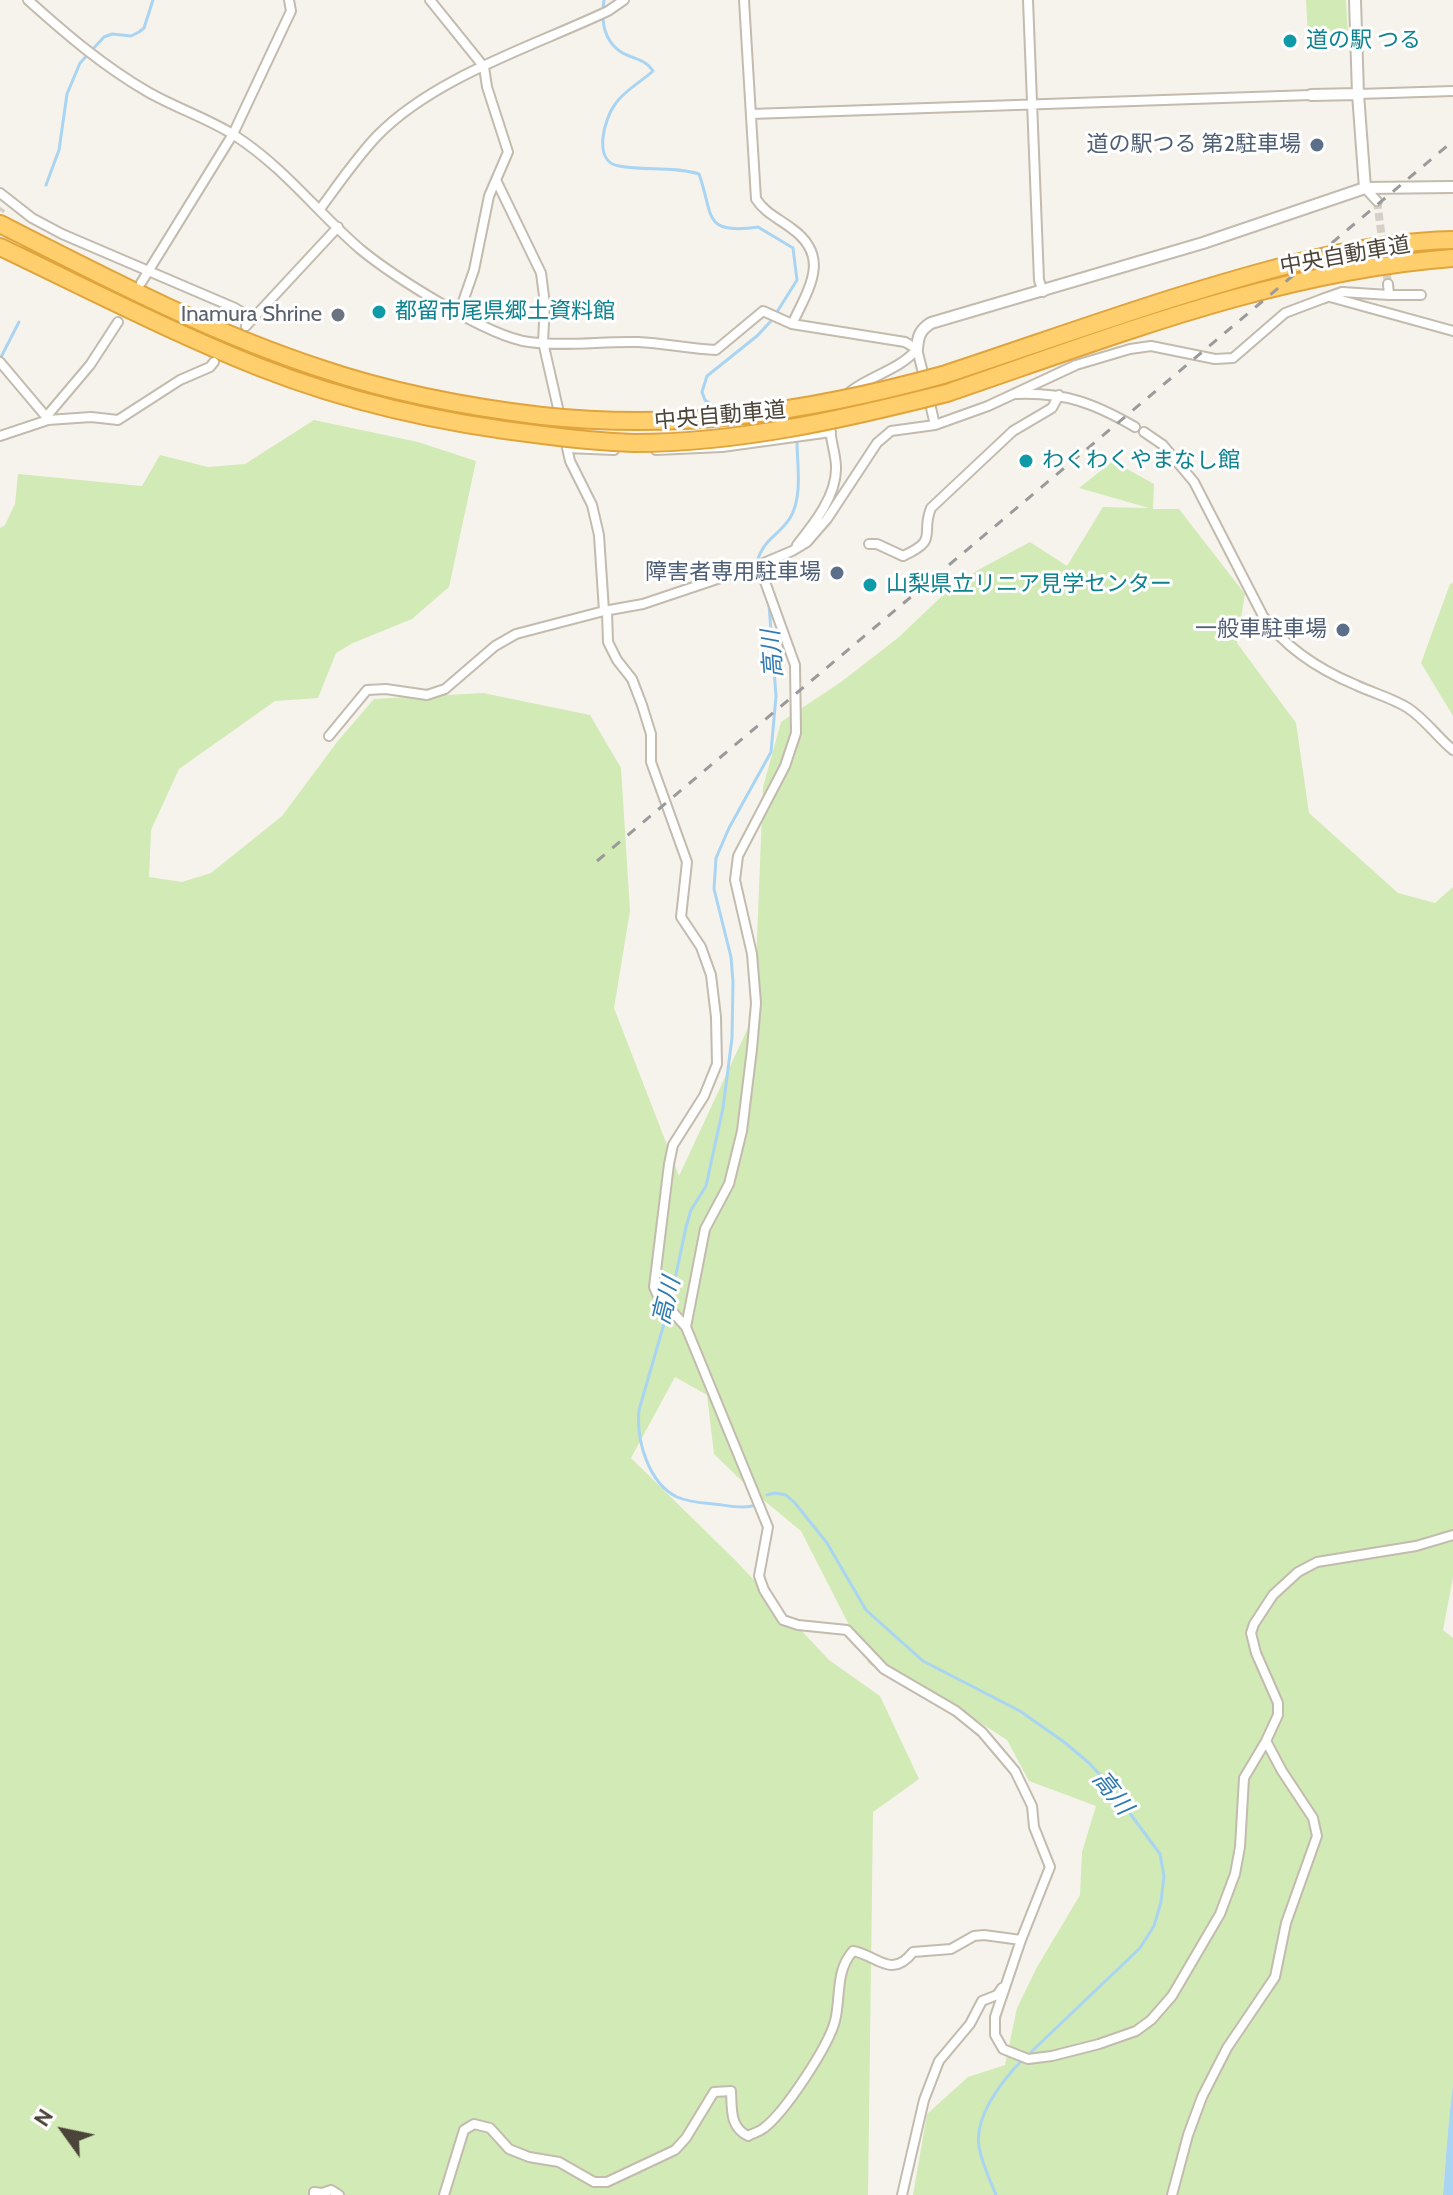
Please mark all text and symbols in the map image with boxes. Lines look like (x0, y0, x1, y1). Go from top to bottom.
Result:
place label: 道の駅 つる (1306, 28, 1421, 54)
marker: 道の駅 つる (1281, 32, 1299, 50)
place label: 道の駅つる 第2駐車場 (1087, 132, 1301, 158)
marker: 道の駅つる 第2駐車場 (1308, 136, 1326, 154)
street label: 中央自動車道 (1278, 232, 1412, 280)
place label: 都留市尾県郷土資料館 (395, 299, 615, 325)
place label: Inamura Shrine (181, 302, 322, 328)
marker: 都留市尾県郷土資料館 (370, 303, 388, 321)
marker: Inamura Shrine (329, 306, 347, 324)
street label: 中央自動車道 (653, 397, 787, 435)
place label: わくわくやまなし館 (1042, 448, 1240, 474)
marker: わくわくやまなし館 (1017, 452, 1035, 470)
place label: 障害者専用駐車場 (645, 560, 821, 586)
marker: 障害者専用駐車場 (828, 564, 846, 582)
place label: 山梨県立リニア見学センター (886, 572, 1172, 598)
marker: 山梨県立リニア見学センター (861, 576, 879, 594)
place label: 一般車駐車場 (1195, 617, 1327, 643)
marker: 一般車駐車場 (1334, 621, 1352, 639)
water label: 高川 (757, 629, 789, 679)
water label: 高川 (647, 1274, 687, 1328)
water label: 高川 (1086, 1765, 1138, 1821)
north arrow (24, 2091, 104, 2171)
text: N (28, 2104, 59, 2132)

